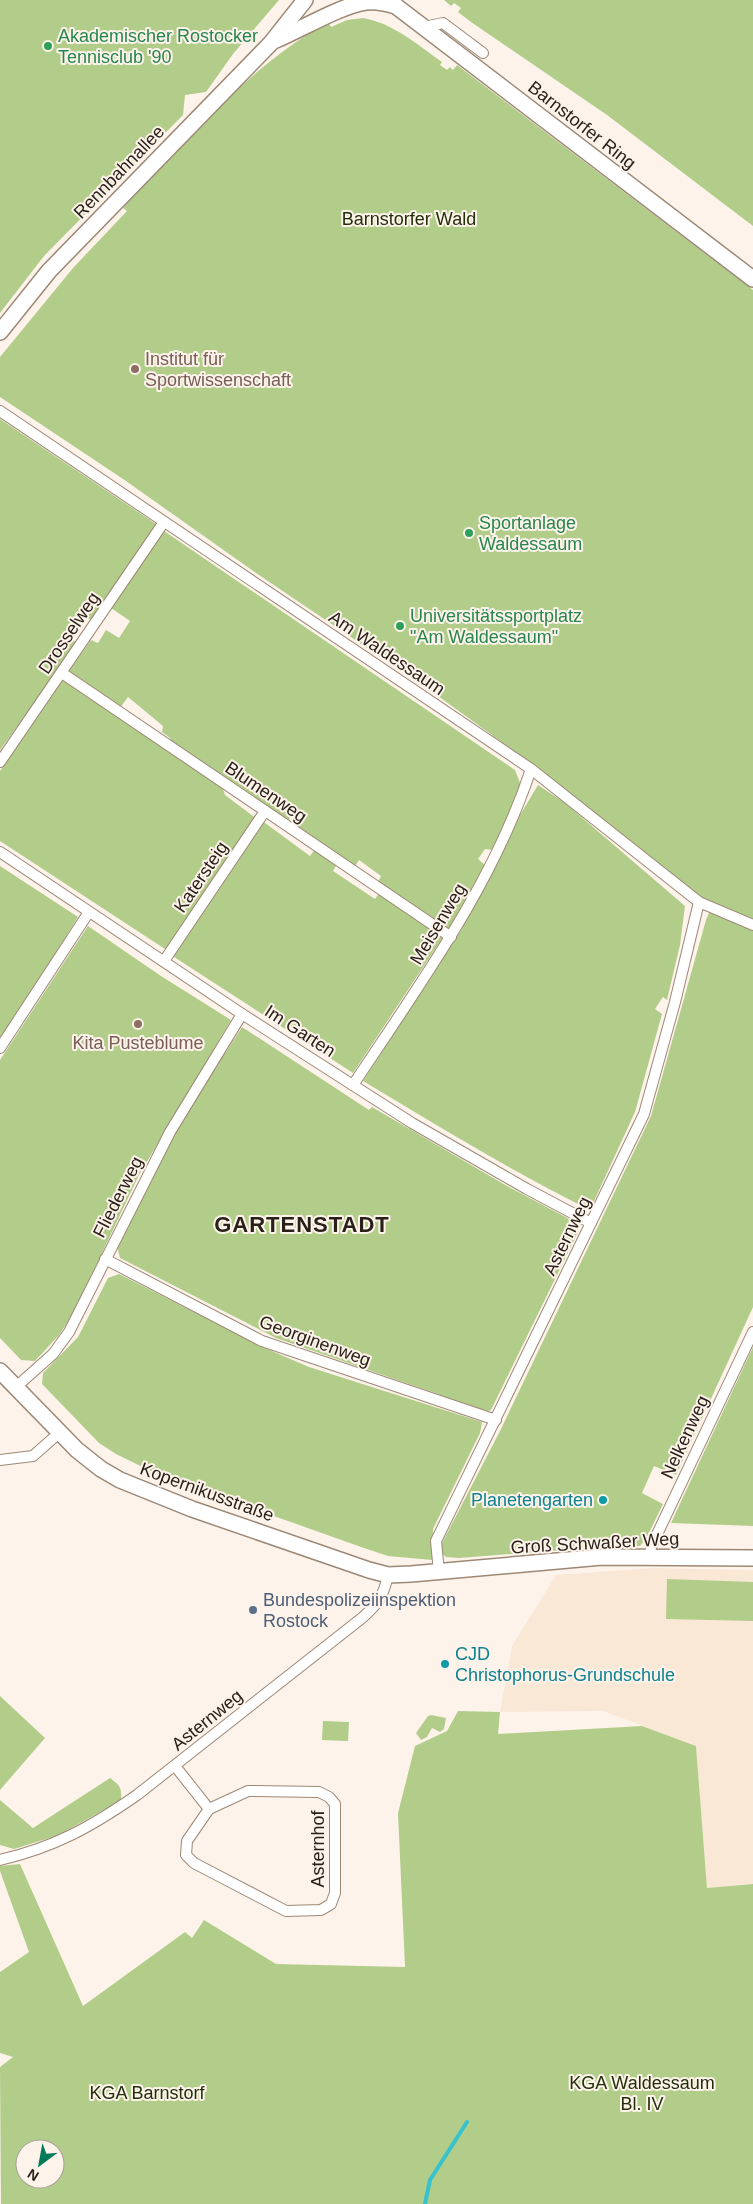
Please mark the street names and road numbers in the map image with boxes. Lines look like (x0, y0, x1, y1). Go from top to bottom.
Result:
street label: Barnstorfer Ring (524, 77, 640, 173)
street label: Rennbahnallee (70, 121, 168, 223)
street label: Drosselweg (34, 588, 104, 678)
street label: Am Waldessaum (325, 607, 449, 699)
street label: Blumenweg (221, 757, 311, 827)
street label: Katersteig (170, 838, 232, 916)
street label: Meisenweg (406, 880, 470, 968)
street label: Im Garten (261, 1001, 339, 1061)
street label: Fliederweg (89, 1153, 147, 1241)
street label: Asternweg (539, 1193, 595, 1279)
street label: Georginenweg (257, 1312, 373, 1370)
street label: Nelkenweg (657, 1392, 713, 1482)
street label: Kopernikusstraße (137, 1458, 277, 1526)
street label: Groß Schwaßer Weg (510, 1529, 680, 1557)
street label: Asternweg (168, 1685, 246, 1755)
street label: Asternhof (308, 1809, 328, 1888)

